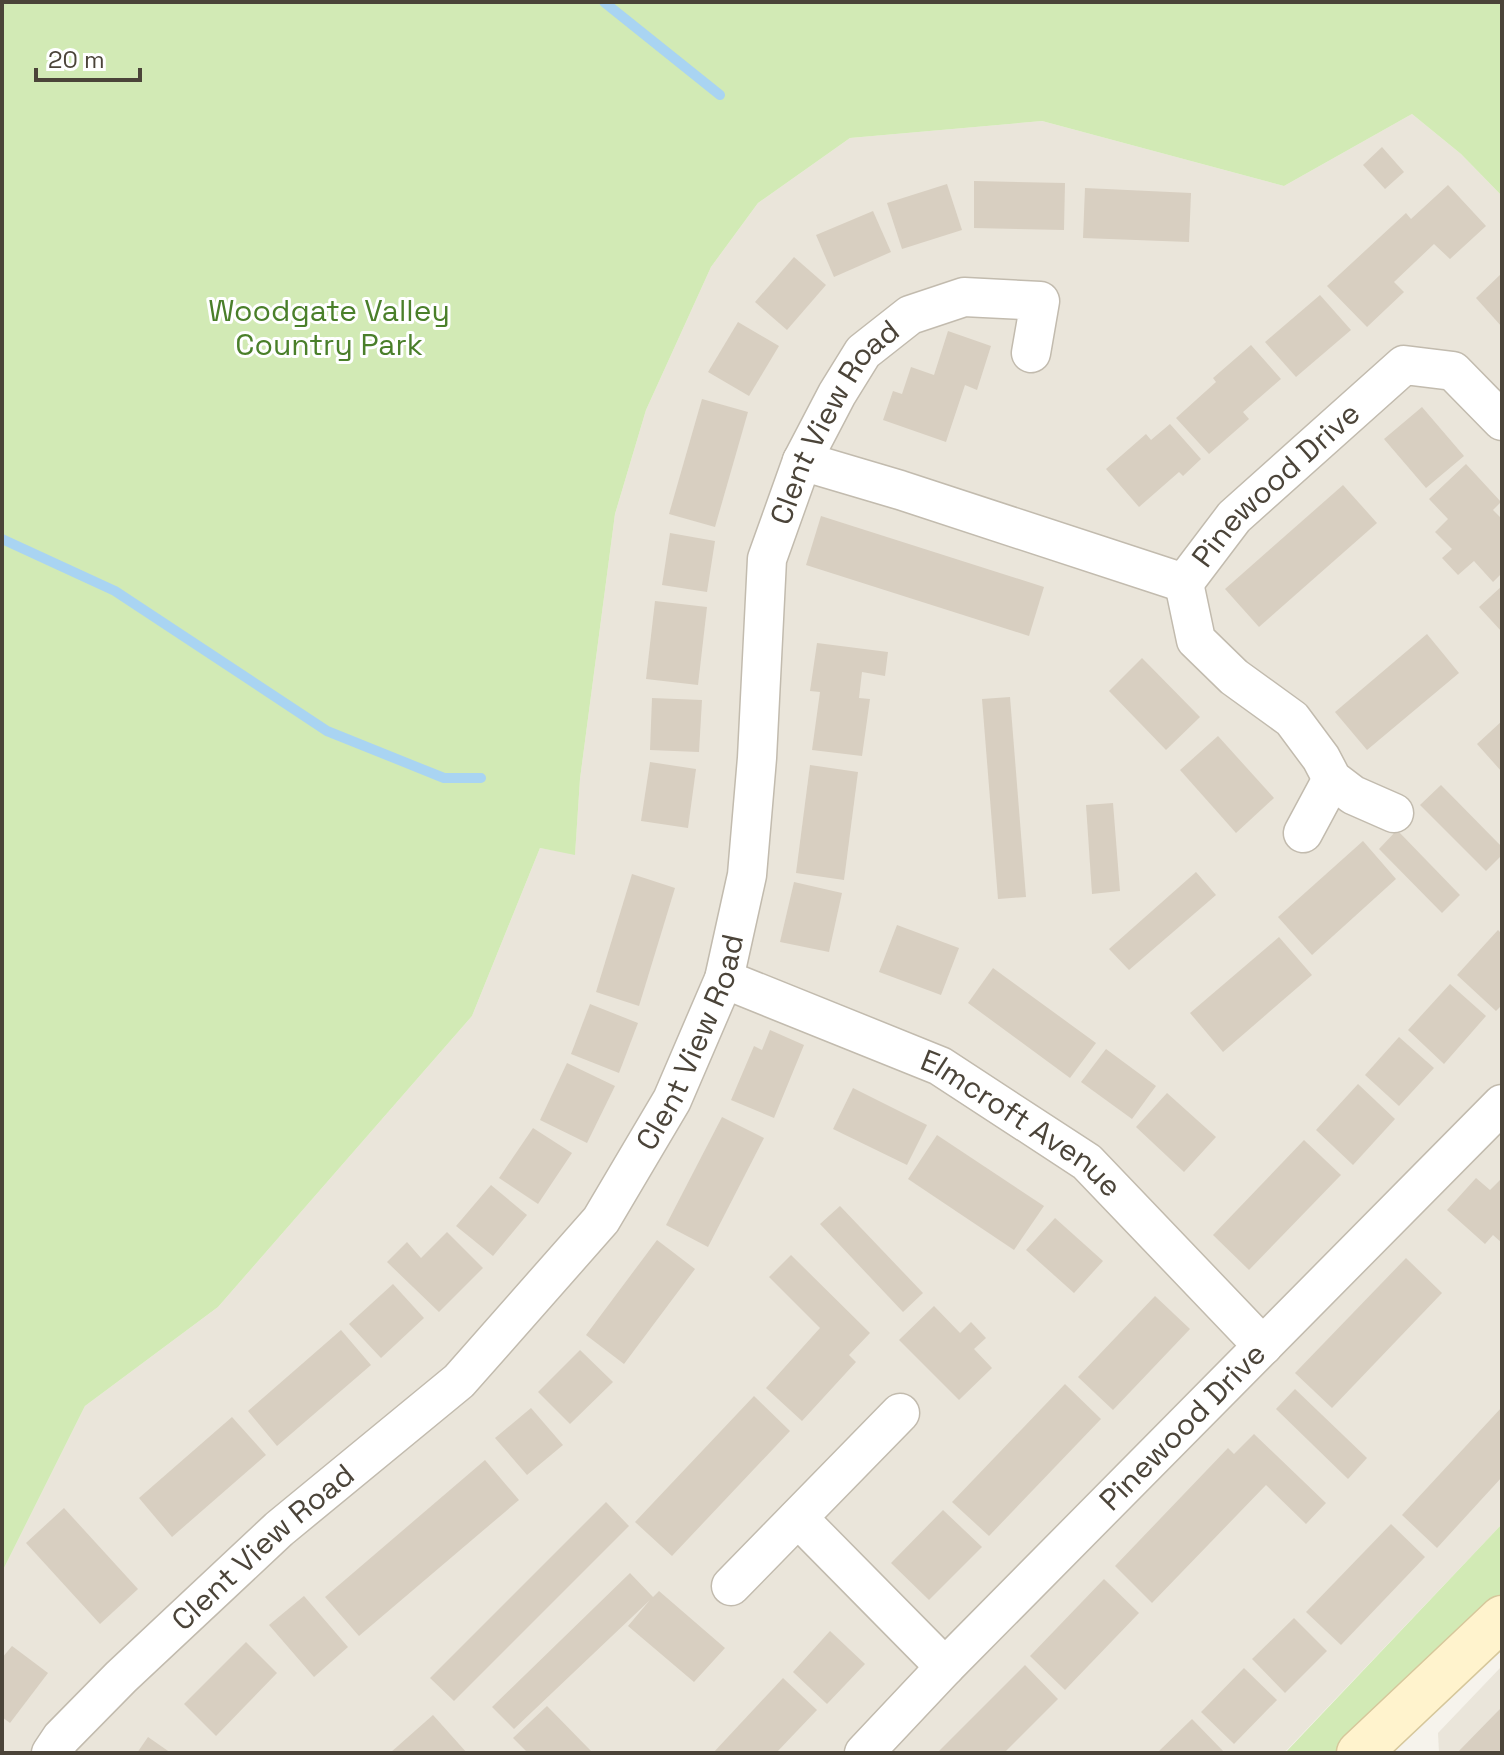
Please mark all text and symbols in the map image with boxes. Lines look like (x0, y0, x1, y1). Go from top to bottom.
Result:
scale bar (36, 32, 140, 82)
text: 20 m (48, 44, 105, 75)
park label: Woodgate Valley Country Park (208, 291, 450, 364)
street label: Clent View Road (761, 311, 907, 530)
street label: Pinewood Drive (1183, 394, 1368, 575)
street label: Clent View Road (627, 931, 752, 1157)
street label: Elmcroft Avenue (915, 1040, 1130, 1205)
street label: Pinewood Drive (1091, 1334, 1274, 1519)
street label: Clent View Road (163, 1455, 362, 1639)

